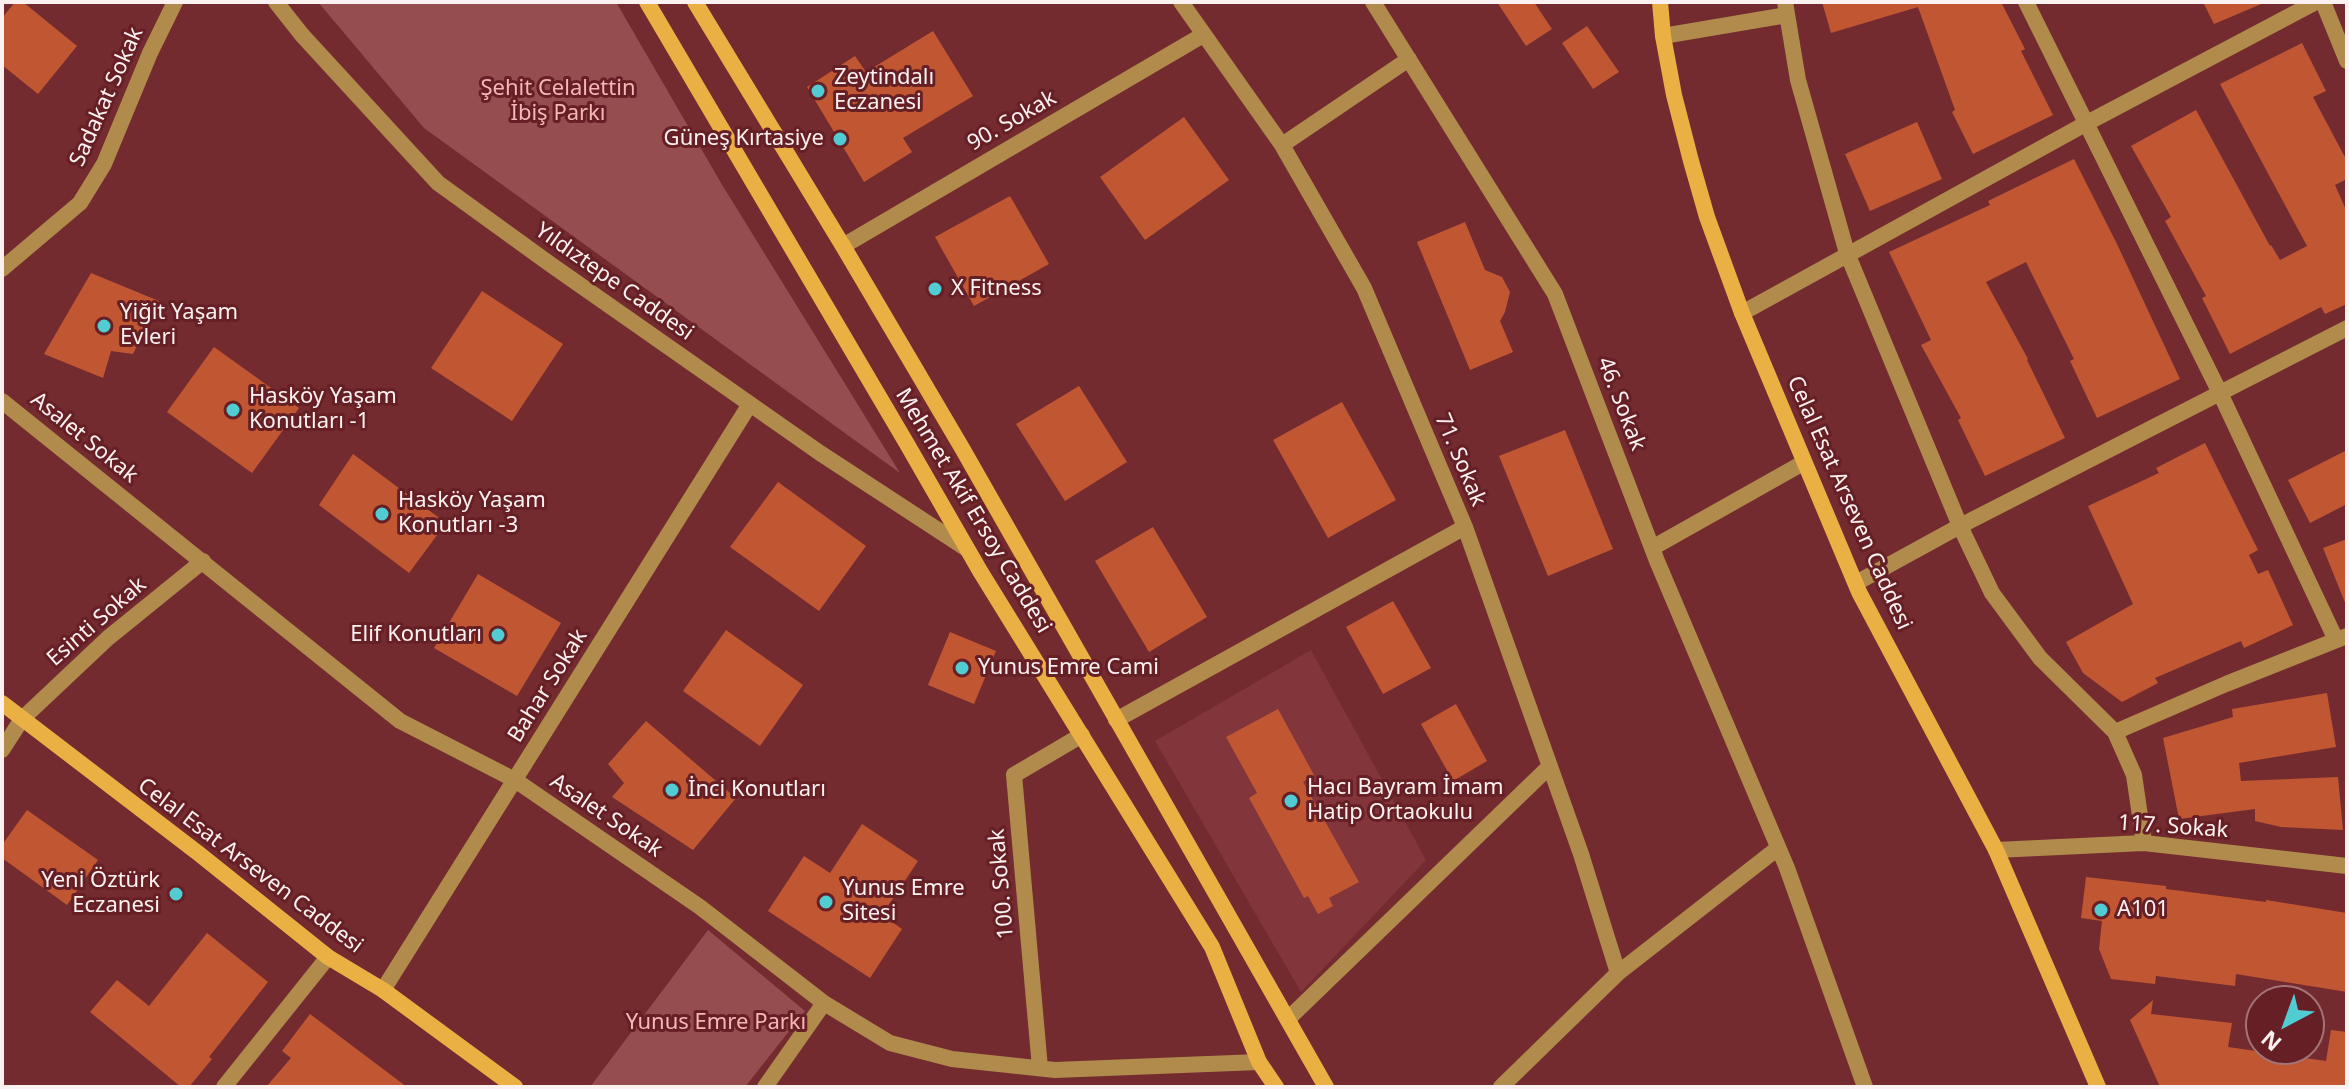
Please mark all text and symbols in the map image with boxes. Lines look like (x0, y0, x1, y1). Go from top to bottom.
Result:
street label: Sadakat Sokak (65, 23, 149, 171)
place label: Zeytindalı Eczanesi (834, 65, 934, 116)
park label: Şehit Celalettin İbiş Parkı (481, 76, 635, 128)
marker: Zeytindalı Eczanesi (809, 82, 827, 100)
street label: 90. Sokak (963, 85, 1061, 157)
place label: Güneş Kırtasiye (664, 126, 824, 152)
marker: Güneş Kırtasiye (831, 130, 849, 148)
street label: Yıldıztepe Caddesi (530, 217, 698, 347)
place label: X Fitness (951, 276, 1042, 302)
marker: X Fitness (926, 280, 944, 298)
place label: Yiğit Yaşam Evleri (120, 300, 238, 352)
marker: Yiğit Yaşam Evleri (95, 317, 113, 335)
street label: 46. Sokak (1591, 354, 1651, 454)
street label: Celal Esat Arseven Caddesi (1781, 372, 1917, 634)
place label: Hasköy Yaşam Konutları -1 (249, 384, 397, 436)
street label: Mehmet Akif Ersoy Caddesi (889, 384, 1057, 638)
street label: Asalet Sokak (25, 387, 143, 489)
marker: Hasköy Yaşam Konutları -1 (224, 401, 242, 419)
street label: 71. Sokak (1429, 410, 1491, 510)
place label: Hasköy Yaşam Konutları -3 (398, 488, 546, 540)
marker: Hasköy Yaşam Konutları -3 (373, 505, 391, 523)
street label: Esinti Sokak (42, 572, 152, 672)
place label: Elif Konutları (350, 622, 482, 648)
street label: Bahar Sokak (503, 624, 593, 748)
marker: Elif Konutları (489, 626, 507, 644)
place label: Yunus Emre Cami (978, 655, 1159, 681)
marker: Yunus Emre Cami (953, 659, 971, 677)
street label: Asalet Sokak (545, 769, 667, 863)
street label: Celal Esat Arseven Caddesi (132, 773, 368, 959)
place label: Hacı Bayram İmam Hatip Ortaokulu (1307, 775, 1504, 826)
place label: İnci Konutları (688, 777, 826, 803)
marker: İnci Konutları (663, 781, 681, 799)
marker: Hacı Bayram İmam Hatip Ortaokulu (1282, 792, 1300, 810)
street label: 117. Sokak (2117, 810, 2229, 844)
street label: 100. Sokak (984, 828, 1020, 940)
place label: Yeni Öztürk Eczanesi (41, 868, 160, 920)
place label: Yunus Emre Sitesi (842, 876, 965, 928)
marker: Yeni Öztürk Eczanesi (167, 885, 185, 903)
marker: Yunus Emre Sitesi (817, 893, 835, 911)
place label: A101 (2117, 897, 2169, 923)
marker: A101 (2092, 901, 2110, 919)
north arrow (2245, 985, 2325, 1065)
park label: Yunus Emre Parkı (626, 1010, 806, 1036)
text: N (2254, 1024, 2287, 1059)

